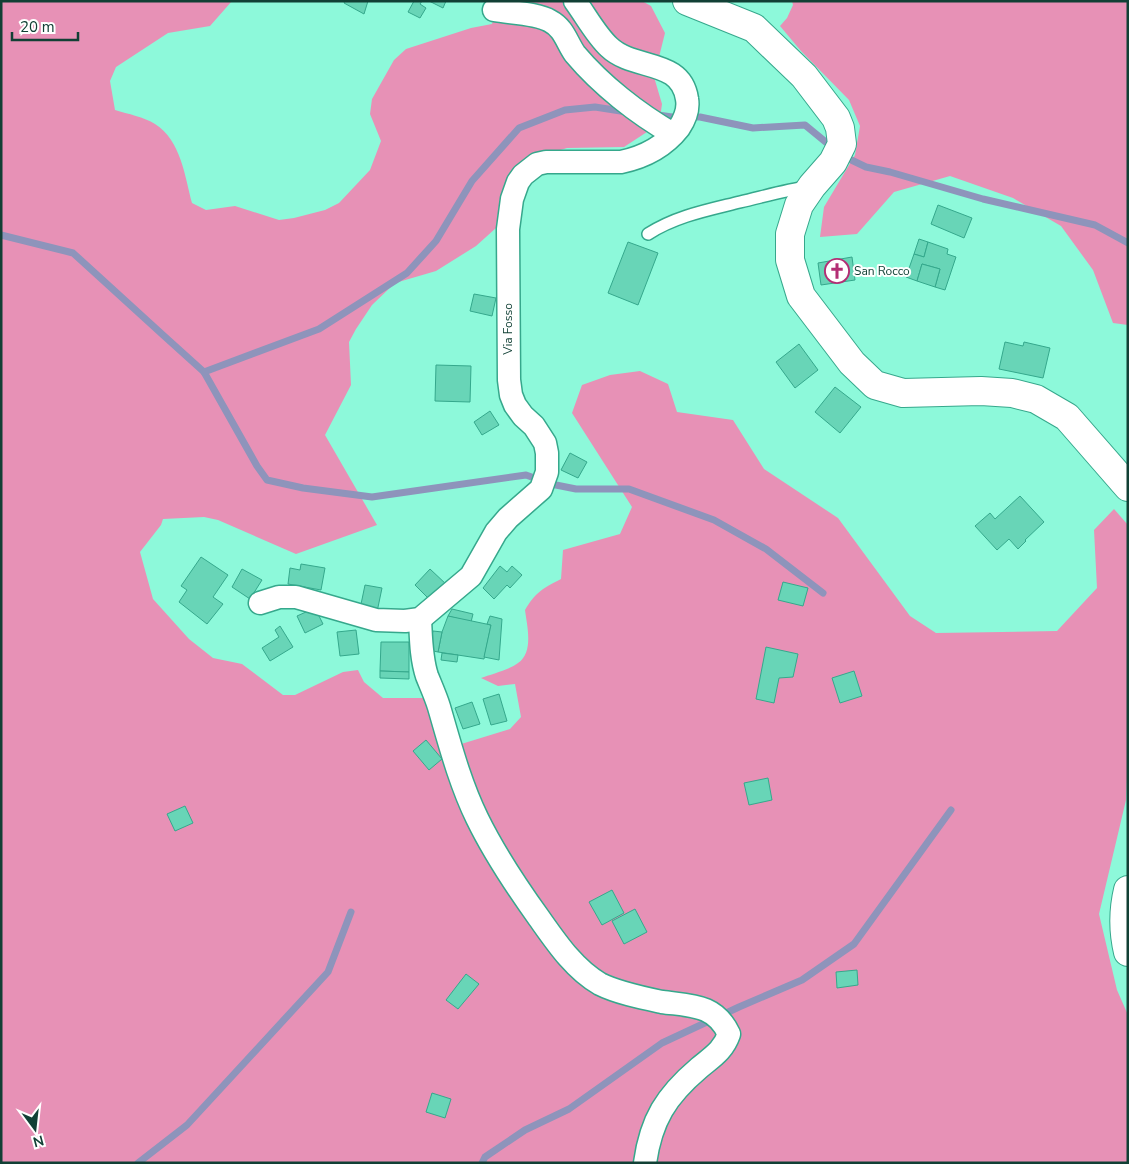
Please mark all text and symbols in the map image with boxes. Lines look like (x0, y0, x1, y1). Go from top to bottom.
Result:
scale bar (12, 10, 79, 42)
text: 20 m (20, 17, 55, 37)
church icon: San Rocco (824, 258, 850, 284)
place label: San Rocco (854, 263, 910, 279)
street label: Via Fosso (500, 303, 516, 356)
north arrow (10, 1104, 60, 1154)
text: N (31, 1131, 46, 1152)

